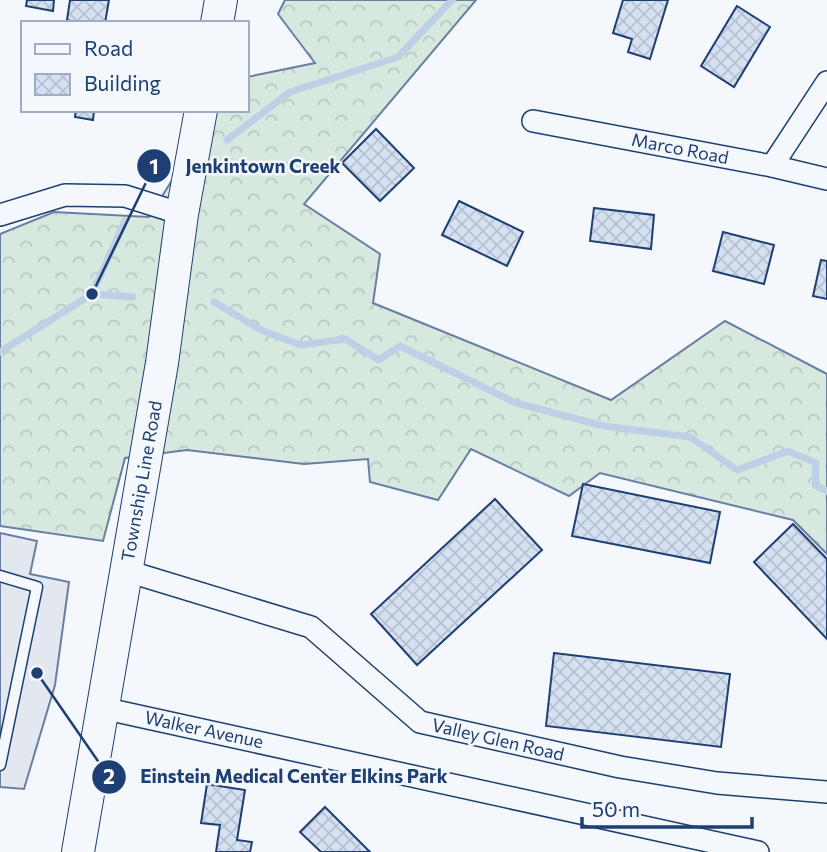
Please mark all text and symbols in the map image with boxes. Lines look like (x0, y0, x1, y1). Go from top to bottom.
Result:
legend (21, 21, 248, 112)
text: Road (84, 35, 133, 60)
text: Building (84, 70, 161, 95)
street label: Marco Road (630, 128, 731, 168)
callout: Jenkintown Creek (137, 146, 355, 186)
text: 1 (149, 153, 159, 178)
text: Jenkintown Creek (185, 154, 341, 177)
street label: Township Line Road (116, 399, 166, 563)
street label: Walker Avenue (143, 706, 266, 752)
street label: Valley Glen Road (430, 713, 566, 765)
callout: Einstein Medical Center Elkins Park (91, 757, 462, 797)
text: 2 (103, 763, 115, 788)
text: Einstein Medical Center Elkins Park (140, 764, 448, 787)
scale bar (582, 786, 752, 830)
text: 50 m (592, 796, 640, 821)

